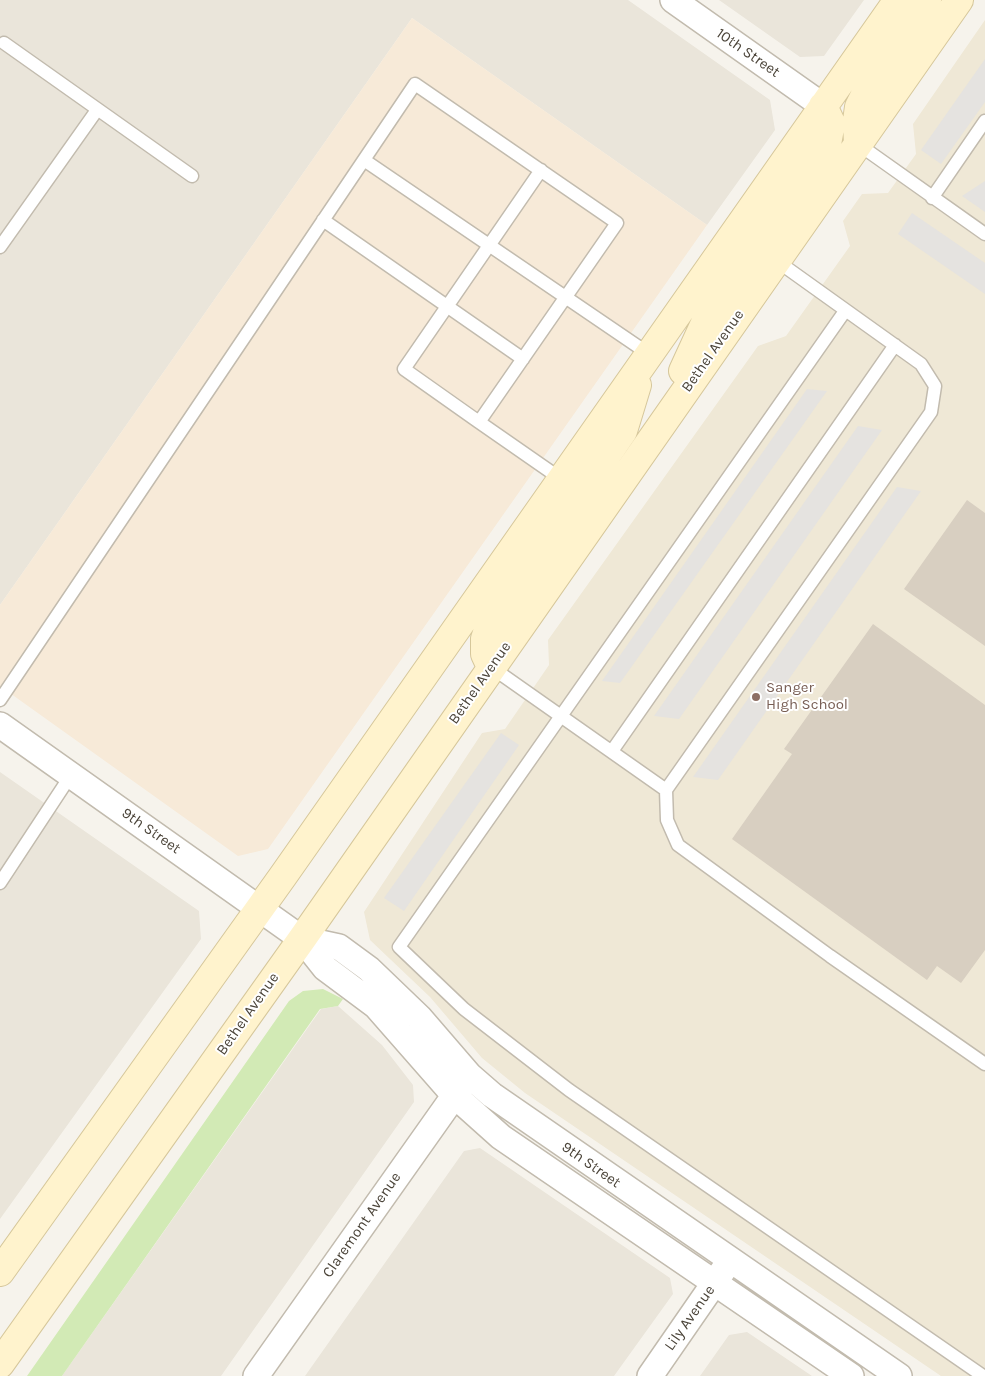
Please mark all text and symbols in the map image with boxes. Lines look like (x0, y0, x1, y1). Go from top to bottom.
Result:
street label: 10th Street (713, 25, 783, 81)
street label: Bethel Avenue (678, 306, 748, 396)
street label: Bethel Avenue (445, 638, 515, 728)
place label: Sanger High School (766, 679, 848, 714)
marker: Sanger High School (750, 691, 762, 703)
street label: 9th Street (118, 804, 184, 858)
street label: Bethel Avenue (213, 969, 283, 1059)
street label: 9th Street (558, 1138, 624, 1192)
street label: Claremont Avenue (319, 1169, 405, 1281)
street label: Lily Avenue (661, 1282, 719, 1354)

